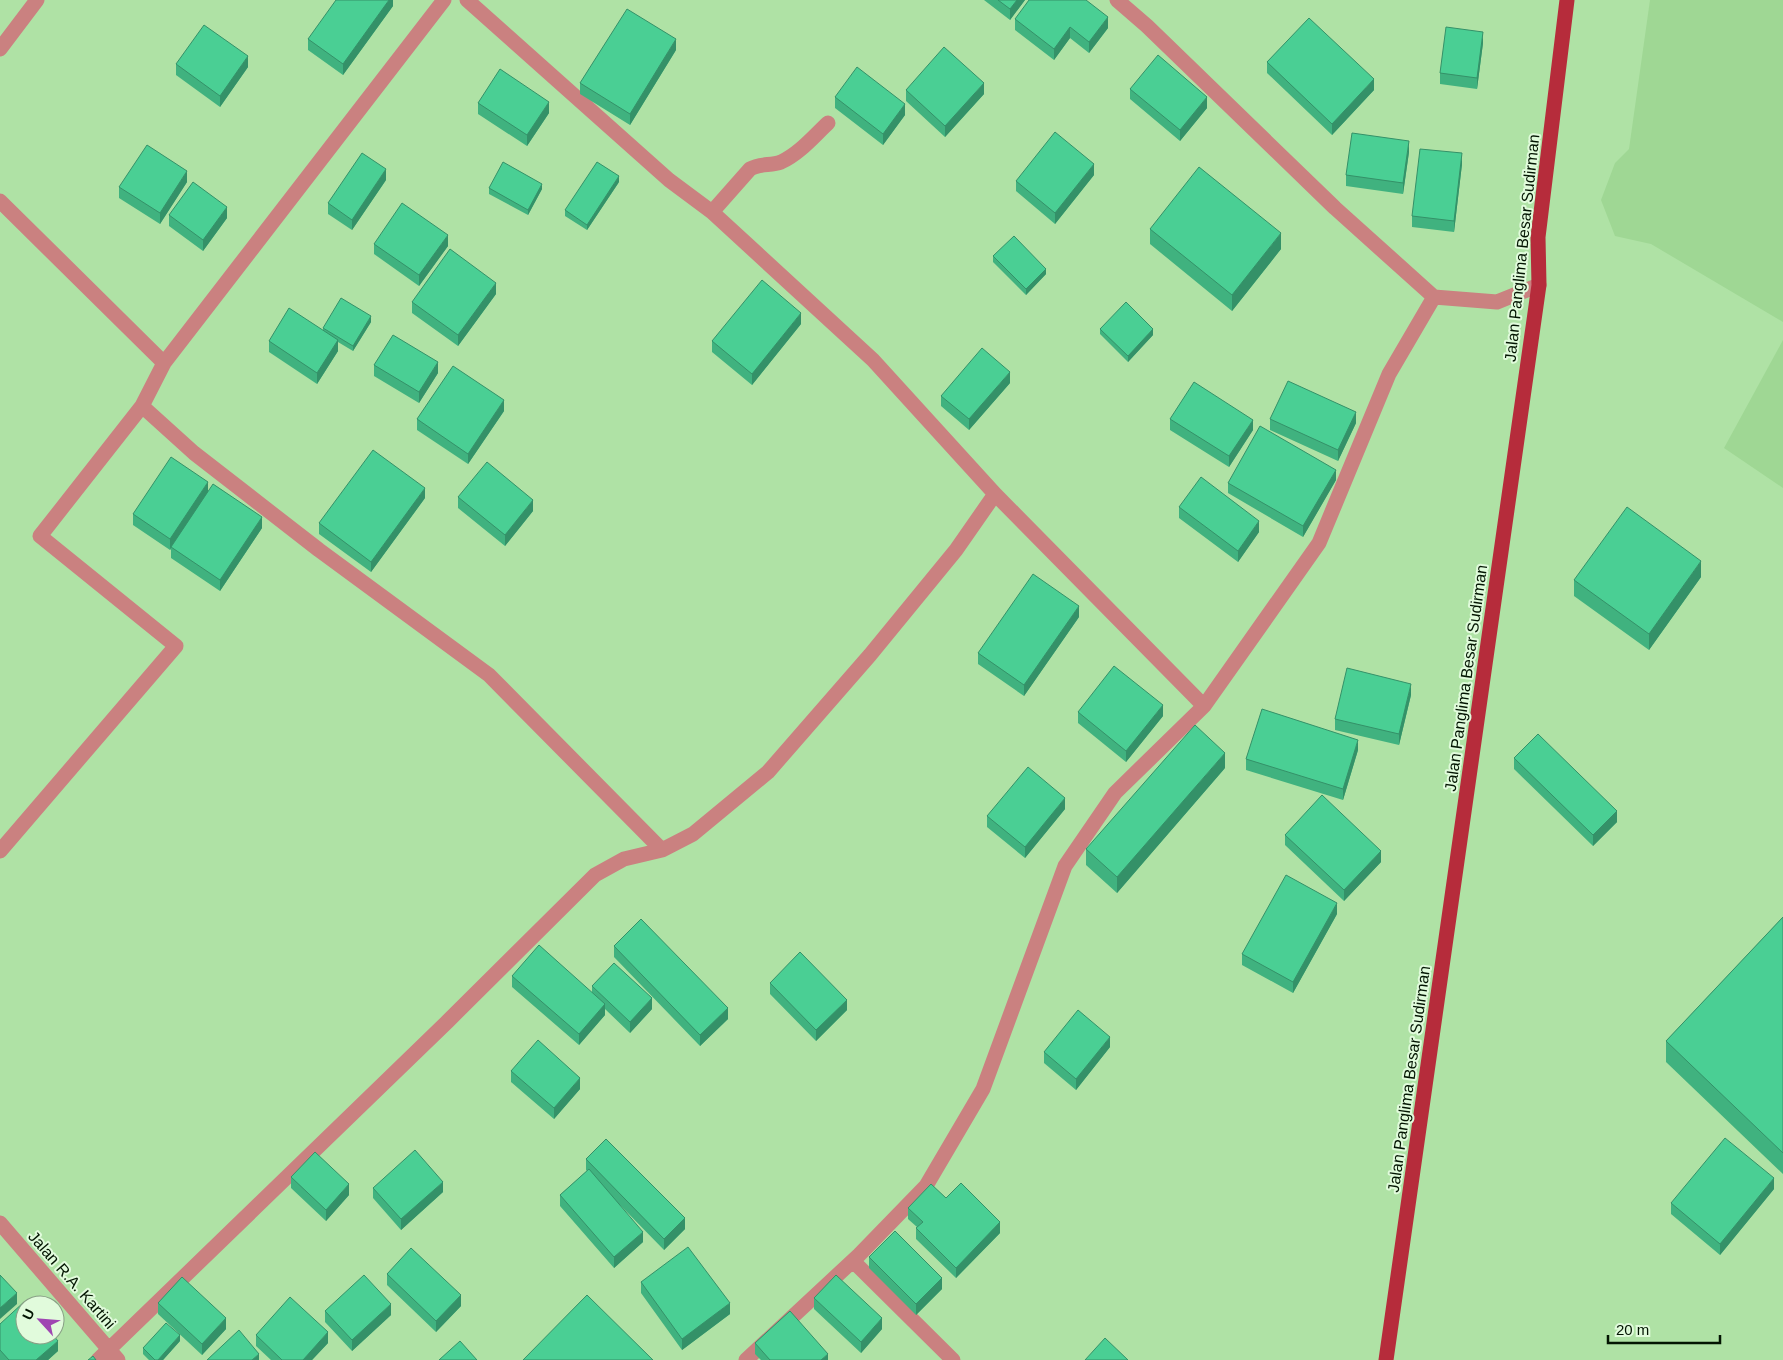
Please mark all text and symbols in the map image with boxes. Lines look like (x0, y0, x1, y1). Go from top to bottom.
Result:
street label: Jalan Panglima Besar Sudirman (1502, 133, 1542, 363)
street label: Jalan Panglima Besar Sudirman (1442, 564, 1490, 792)
street label: Jalan Panglima Besar Sudirman (1385, 965, 1433, 1193)
street label: Jalan R.A. Kartini (25, 1228, 119, 1332)
north arrow (15, 1295, 65, 1345)
text: U (19, 1306, 38, 1322)
scale bar (1608, 1312, 1720, 1344)
text: 20 m (1616, 1321, 1649, 1338)

